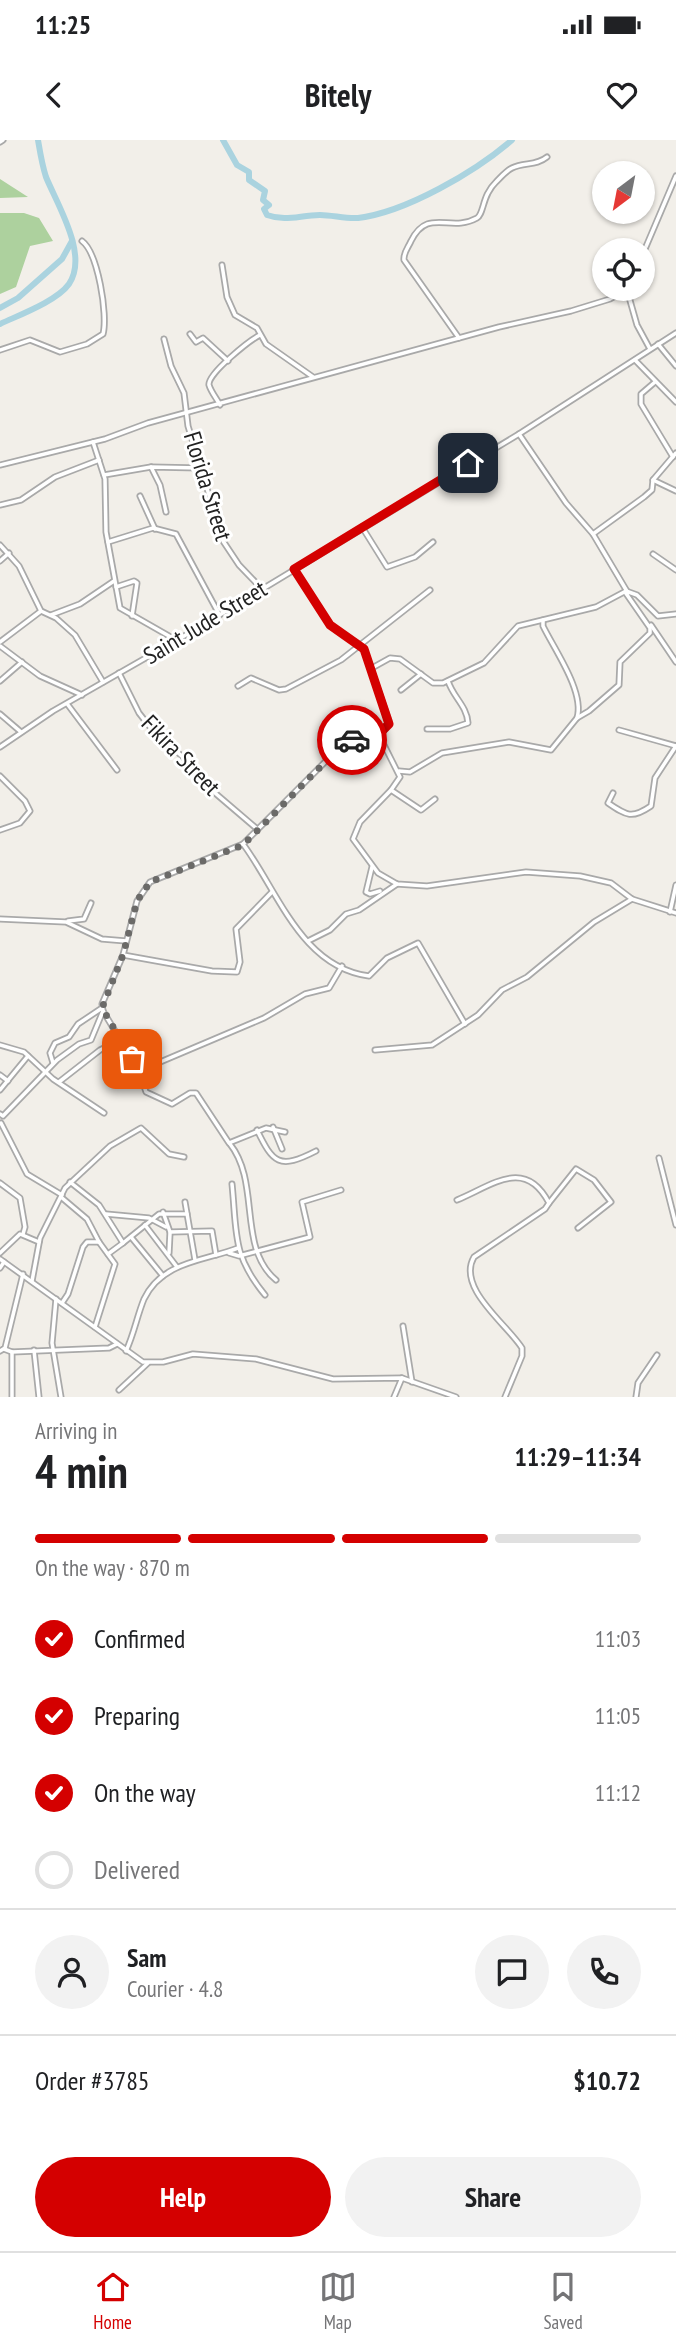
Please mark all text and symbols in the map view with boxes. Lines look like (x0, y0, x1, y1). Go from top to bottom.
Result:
text: 11:25 (35, 8, 91, 41)
text: Bitely (305, 74, 371, 116)
icon: back (35, 76, 73, 114)
icon: heart (603, 76, 641, 114)
north arrow (592, 161, 654, 224)
map controls (592, 161, 655, 301)
button: locate (592, 238, 655, 301)
street label: Florida Street (177, 428, 239, 545)
pin (438, 433, 498, 493)
icon: home (449, 444, 487, 482)
street label: Saint Jude Street (138, 573, 273, 671)
courier (317, 705, 387, 775)
street label: Fikira Street (135, 708, 227, 802)
icon: car (333, 721, 371, 759)
pin (102, 1029, 162, 1089)
icon: bag (113, 1040, 151, 1078)
text: Arriving in (35, 1416, 117, 1445)
text: 11:29–11:34 (514, 1440, 641, 1473)
text: 4 min (35, 1441, 128, 1501)
text: On the way · 870 m (35, 1553, 190, 1582)
icon: check (35, 1620, 73, 1658)
text: Confirmed (94, 1622, 185, 1655)
text: 11:03 (595, 1624, 641, 1653)
icon: check (35, 1697, 73, 1735)
text: Preparing (94, 1699, 180, 1732)
text: 11:05 (595, 1701, 641, 1730)
icon: check (35, 1774, 73, 1812)
text: On the way (94, 1776, 196, 1809)
text: 11:12 (595, 1778, 641, 1807)
text: Delivered (94, 1853, 180, 1886)
button: person (35, 1935, 109, 2009)
button: chat (475, 1935, 549, 2009)
button: phone (567, 1935, 641, 2009)
text: Sam (127, 1941, 166, 1974)
text: Courier · 4.8 (127, 1974, 223, 2003)
text: Order #3785 (35, 2064, 150, 2097)
text: $10.72 (573, 2064, 641, 2097)
button: Help (35, 2157, 331, 2237)
button: Share (345, 2157, 641, 2237)
tab: Home (93, 2268, 132, 2334)
tab: Map (319, 2268, 357, 2334)
tab: Saved (543, 2268, 583, 2334)

